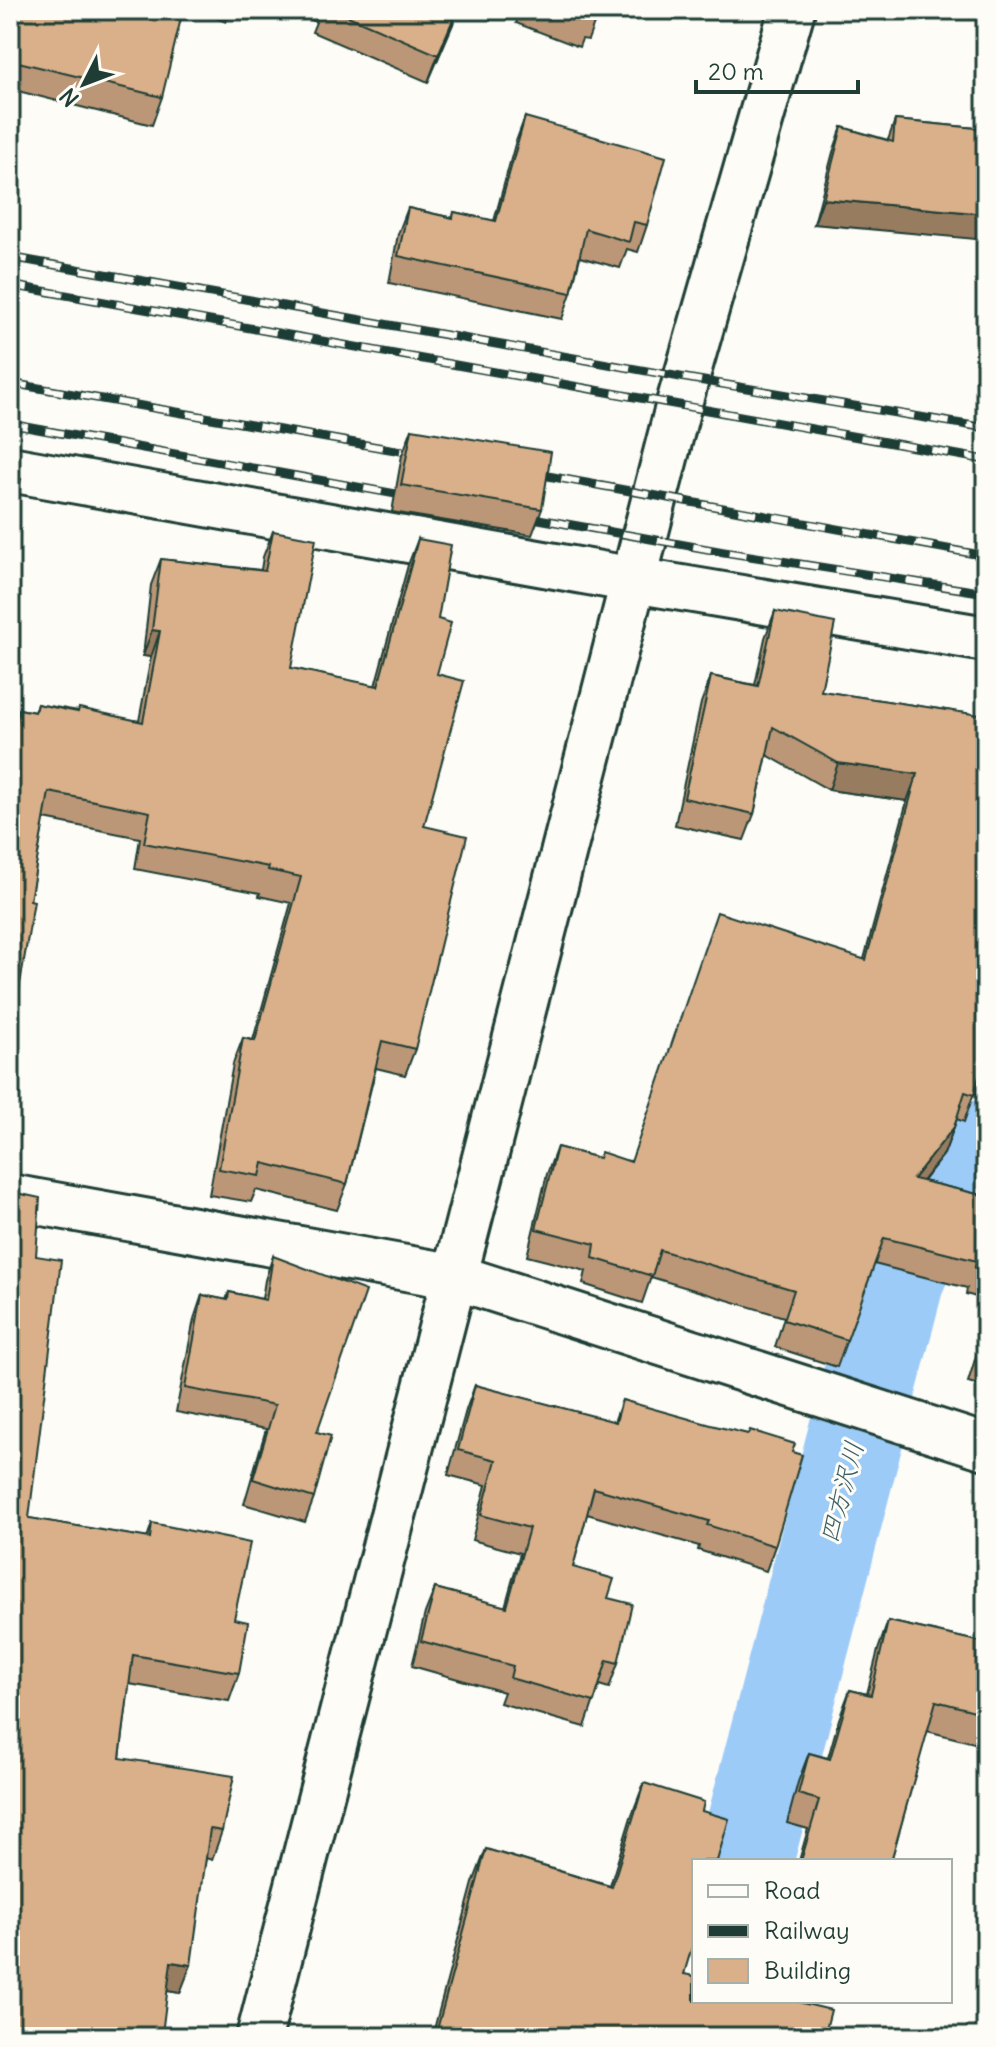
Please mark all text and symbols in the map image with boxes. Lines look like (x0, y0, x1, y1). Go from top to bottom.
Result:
north arrow (44, 44, 124, 124)
scale bar (696, 44, 858, 94)
text: 20 m (708, 56, 764, 86)
text: N (54, 82, 85, 112)
water label: 四方沢川 (812, 1437, 870, 1547)
legend (692, 1859, 952, 2003)
text: Road (764, 1875, 820, 1905)
text: Railway (764, 1915, 850, 1945)
text: Building (764, 1955, 851, 1985)

